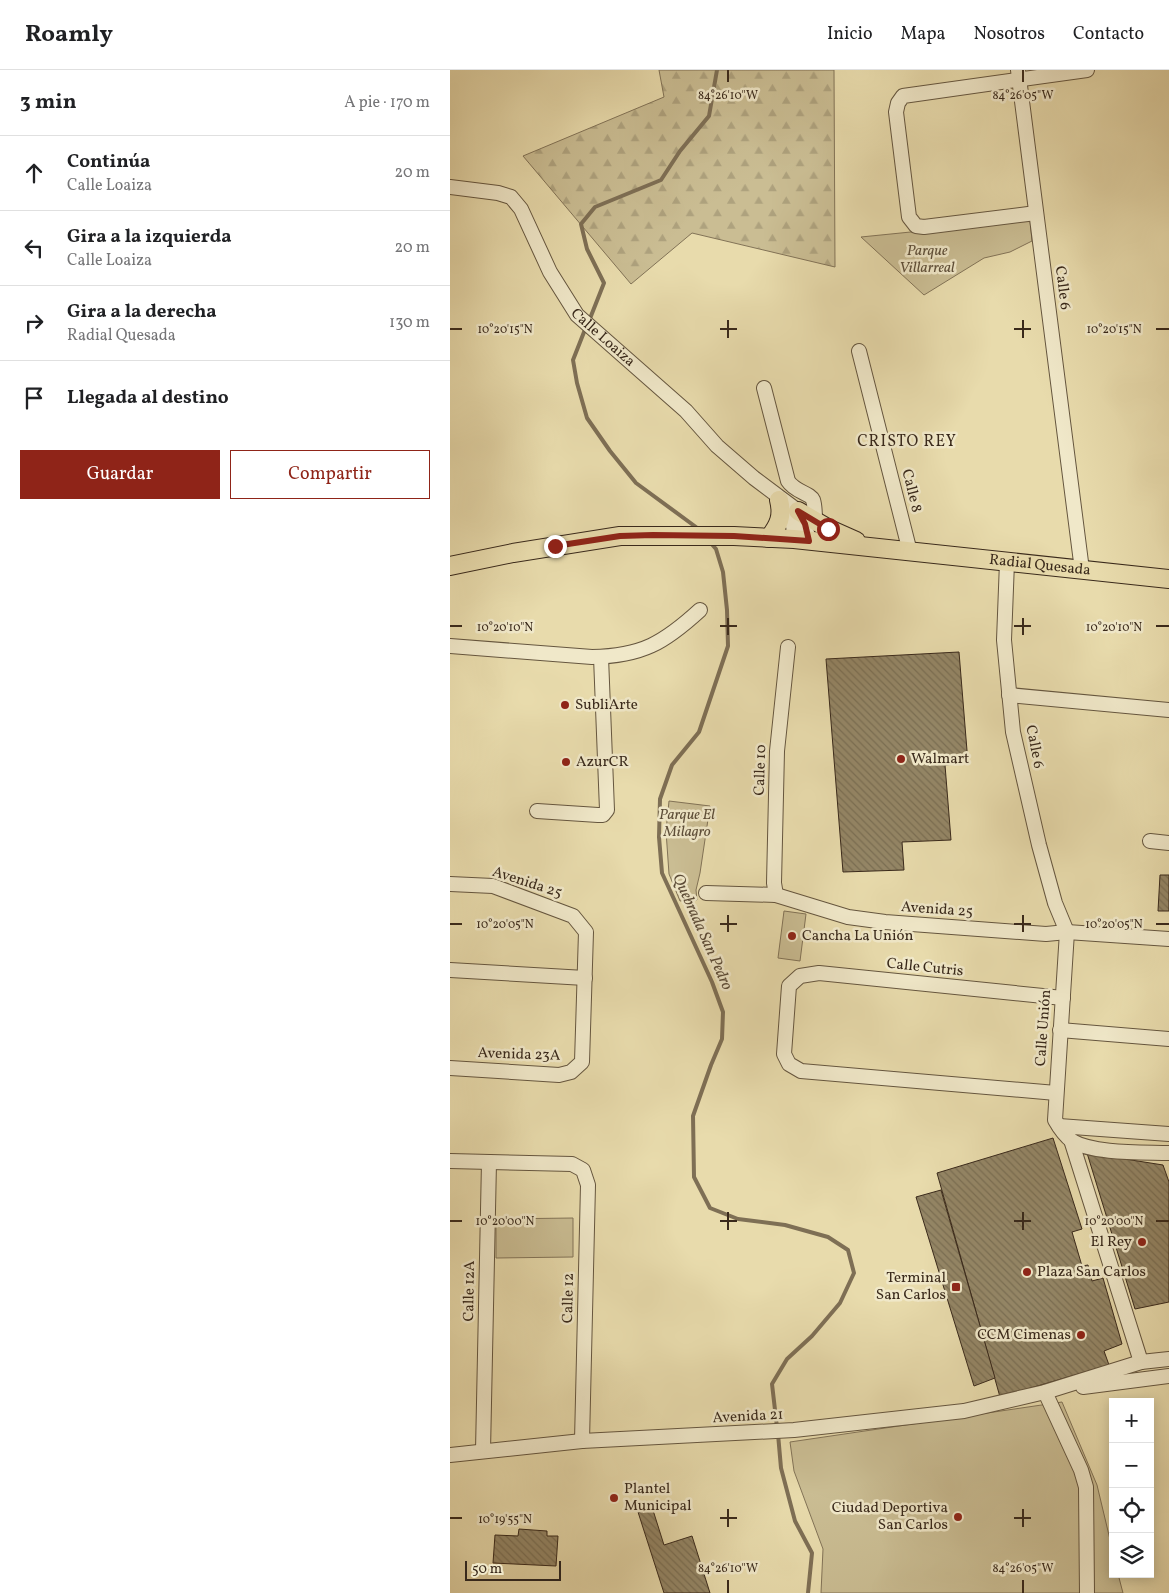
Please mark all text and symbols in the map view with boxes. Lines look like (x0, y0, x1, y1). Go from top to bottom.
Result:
text: Roamly (25, 18, 113, 52)
text: Inicio (827, 22, 873, 47)
text: Mapa (901, 22, 946, 47)
text: Nosotros (974, 22, 1045, 47)
text: Contacto (1073, 22, 1144, 47)
text: 3 min (20, 88, 76, 117)
text: 84°26'10"W (698, 88, 758, 104)
text: 84°26'05"W (992, 88, 1054, 104)
text: A pie · 170 m (344, 92, 430, 114)
text: Continúa (67, 149, 150, 175)
icon: ahead (20, 159, 48, 187)
text: 20 m (395, 162, 430, 184)
text: Calle Loaiza (67, 175, 152, 197)
text: Gira a la izquierda (67, 224, 232, 250)
icon: left (20, 234, 48, 262)
text: 20 m (395, 237, 430, 259)
park label: Parque Villarreal (899, 241, 955, 279)
text: Calle Loaiza (67, 250, 152, 272)
street label: Calle 6 (1049, 265, 1075, 311)
text: Gira a la derecha (67, 299, 217, 325)
street label: Calle Loaiza (565, 305, 640, 372)
icon: right (20, 309, 48, 337)
text: 130 m (389, 312, 430, 334)
text: 10°20'15"N (477, 322, 533, 338)
text: 10°20'15"N (1086, 322, 1142, 338)
text: Radial Quesada (67, 325, 176, 347)
icon: arrive (20, 384, 48, 412)
text: Llegada al destino (67, 385, 229, 411)
district label: CRISTO REY (857, 431, 957, 453)
button: Guardar (20, 450, 220, 499)
button: Compartir (230, 450, 430, 499)
street label: Calle 8 (895, 467, 927, 515)
route start (817, 518, 840, 541)
route end (544, 535, 567, 558)
street label: Radial Quesada (988, 549, 1092, 581)
text: 10°20'10"N (477, 620, 533, 636)
text: 10°20'10"N (1086, 620, 1142, 636)
place label: SubliArte (575, 695, 638, 716)
marker: SubliArte (559, 699, 571, 711)
street label: Calle 6 (1020, 723, 1048, 771)
street label: Calle 10 (750, 744, 772, 796)
place label: Walmart (911, 749, 969, 770)
place label: AzurCR (576, 752, 629, 773)
marker: Walmart (895, 753, 907, 765)
marker: AzurCR (560, 756, 572, 768)
park label: Parque El Milagro (659, 805, 715, 843)
street label: Avenida 25 (489, 862, 565, 904)
water label: Quebrada San Pedro (666, 870, 738, 995)
street label: Avenida 25 (900, 897, 974, 923)
text: 10°20'05"N (476, 917, 534, 933)
text: 10°20'05"N (1085, 917, 1143, 933)
place label: Cancha La Unión (802, 926, 913, 947)
marker: Cancha La Unión (786, 930, 798, 942)
street label: Calle Cutris (886, 954, 964, 982)
street label: Calle Unión (1031, 989, 1057, 1067)
street label: Avenida 23A (477, 1043, 561, 1067)
text: 10°20'00"N (476, 1214, 535, 1230)
text: 10°20'00"N (1085, 1214, 1144, 1230)
place label: El Rey (1090, 1232, 1132, 1253)
marker: El Rey (1136, 1236, 1148, 1248)
street label: Calle 12A (459, 1260, 481, 1322)
place label: Plaza San Carlos (1037, 1262, 1146, 1283)
marker: Plaza San Carlos (1021, 1266, 1033, 1278)
place label: Terminal San Carlos (876, 1268, 946, 1306)
street label: Calle 12 (558, 1273, 580, 1323)
marker: Terminal San Carlos (950, 1281, 962, 1293)
place label: CCM Cimenas (977, 1325, 1071, 1346)
marker: CCM Cimenas (1075, 1329, 1087, 1341)
map controls (1109, 1398, 1154, 1578)
button: + (1109, 1398, 1154, 1443)
street label: Avenida 21 (712, 1405, 784, 1429)
button: − (1109, 1443, 1154, 1488)
place label: Plantel Municipal (624, 1479, 691, 1517)
button: locate (1109, 1488, 1154, 1533)
marker: Plantel Municipal (608, 1492, 620, 1504)
place label: Ciudad Deportiva San Carlos (832, 1498, 948, 1536)
marker: Ciudad Deportiva San Carlos (952, 1511, 964, 1523)
text: 10°19'55"N (478, 1512, 532, 1528)
button: layers (1109, 1533, 1154, 1578)
scale bar (465, 1558, 561, 1581)
text: 50 m (472, 1560, 502, 1579)
text: 84°26'10"W (698, 1561, 758, 1577)
text: 84°26'05"W (992, 1561, 1054, 1577)

